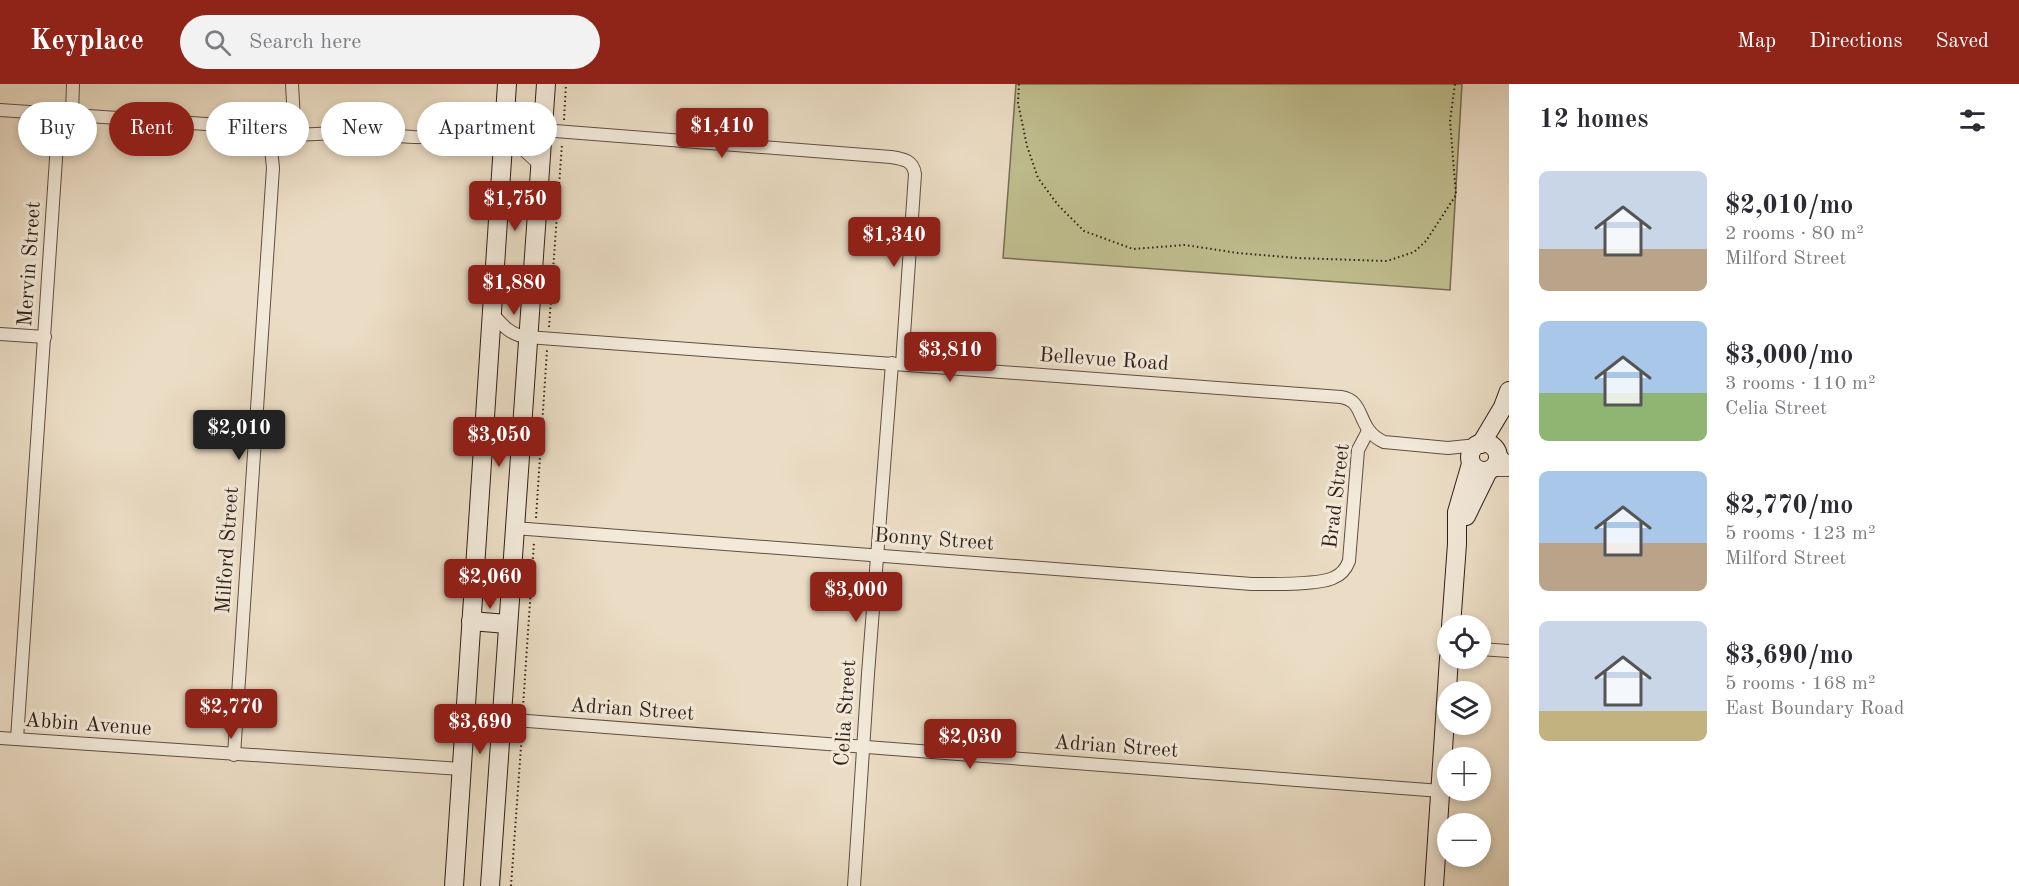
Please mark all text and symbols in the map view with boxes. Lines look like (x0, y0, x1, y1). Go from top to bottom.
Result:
search box (180, 15, 600, 69)
icon: search (201, 26, 234, 59)
text: Keyplace (30, 28, 144, 56)
text: Search here (249, 31, 361, 53)
text: Map (1737, 31, 1776, 52)
text: Directions (1809, 31, 1903, 52)
text: Saved (1936, 31, 1989, 52)
chip: Buy (18, 102, 97, 156)
chip: Rent (109, 102, 194, 156)
chip: Filters (206, 102, 309, 156)
chip: New (321, 102, 405, 156)
chip: Apartment (417, 102, 557, 156)
icon: filters (1956, 104, 1989, 137)
text: 12 homes (1539, 107, 1648, 133)
pin: $1,410 (673, 108, 771, 159)
text: $1,410 (690, 117, 754, 137)
pin: $1,750 (466, 181, 564, 232)
text: $1,750 (483, 190, 547, 210)
text: $2,010/mo (1725, 193, 1853, 219)
icon: home (1587, 195, 1659, 267)
street label: Mervin Street (15, 201, 45, 327)
pin: $1,340 (845, 217, 943, 268)
text: 2 rooms · 80 m² (1725, 224, 1864, 244)
text: $1,340 (862, 226, 926, 246)
text: Milford Street (1725, 249, 1846, 269)
pin: $1,880 (465, 265, 563, 316)
text: $1,880 (482, 274, 546, 294)
pin: $3,810 (901, 332, 999, 383)
text: $3,810 (918, 341, 982, 361)
text: $3,000/mo (1725, 343, 1853, 369)
street label: Bellevue Road (1039, 345, 1170, 375)
icon: home (1587, 345, 1659, 417)
text: 3 rooms · 110 m² (1725, 374, 1875, 394)
text: Celia Street (1725, 399, 1827, 419)
pin: $2,010 (190, 410, 288, 461)
pin: $3,050 (450, 417, 548, 468)
text: $2,010 (207, 419, 271, 439)
text: $3,050 (467, 426, 531, 446)
street label: Brad Street (1320, 442, 1354, 550)
street label: Milford Street (213, 486, 243, 614)
text: $2,770/mo (1725, 493, 1853, 519)
icon: home (1587, 495, 1659, 567)
text: 5 rooms · 123 m² (1725, 524, 1875, 544)
street label: Bonny Street (873, 525, 995, 555)
text: Milford Street (1725, 549, 1846, 569)
pin: $2,060 (441, 559, 539, 610)
text: $2,060 (458, 568, 522, 588)
pin: $3,000 (807, 572, 905, 623)
text: $3,000 (824, 581, 888, 601)
map controls (1437, 615, 1491, 867)
button: locate (1437, 615, 1491, 669)
text: $3,690/mo (1725, 643, 1853, 669)
icon: home (1587, 645, 1659, 717)
street label: Celia Street (832, 659, 860, 767)
text: 5 rooms · 168 m² (1725, 674, 1875, 694)
button: layers (1437, 681, 1491, 735)
pin: $2,770 (182, 689, 280, 740)
street label: Adrian Street (569, 695, 695, 725)
text: $2,770 (199, 698, 263, 718)
text: East Boundary Road (1725, 699, 1904, 719)
pin: $3,690 (431, 704, 529, 755)
street label: Abbin Avenue (24, 710, 152, 740)
text: $3,690 (448, 713, 512, 733)
pin: $2,030 (921, 719, 1019, 770)
text: $2,030 (938, 728, 1002, 748)
street label: Adrian Street (1053, 732, 1179, 762)
button: + (1437, 747, 1491, 801)
button: − (1437, 813, 1491, 867)

